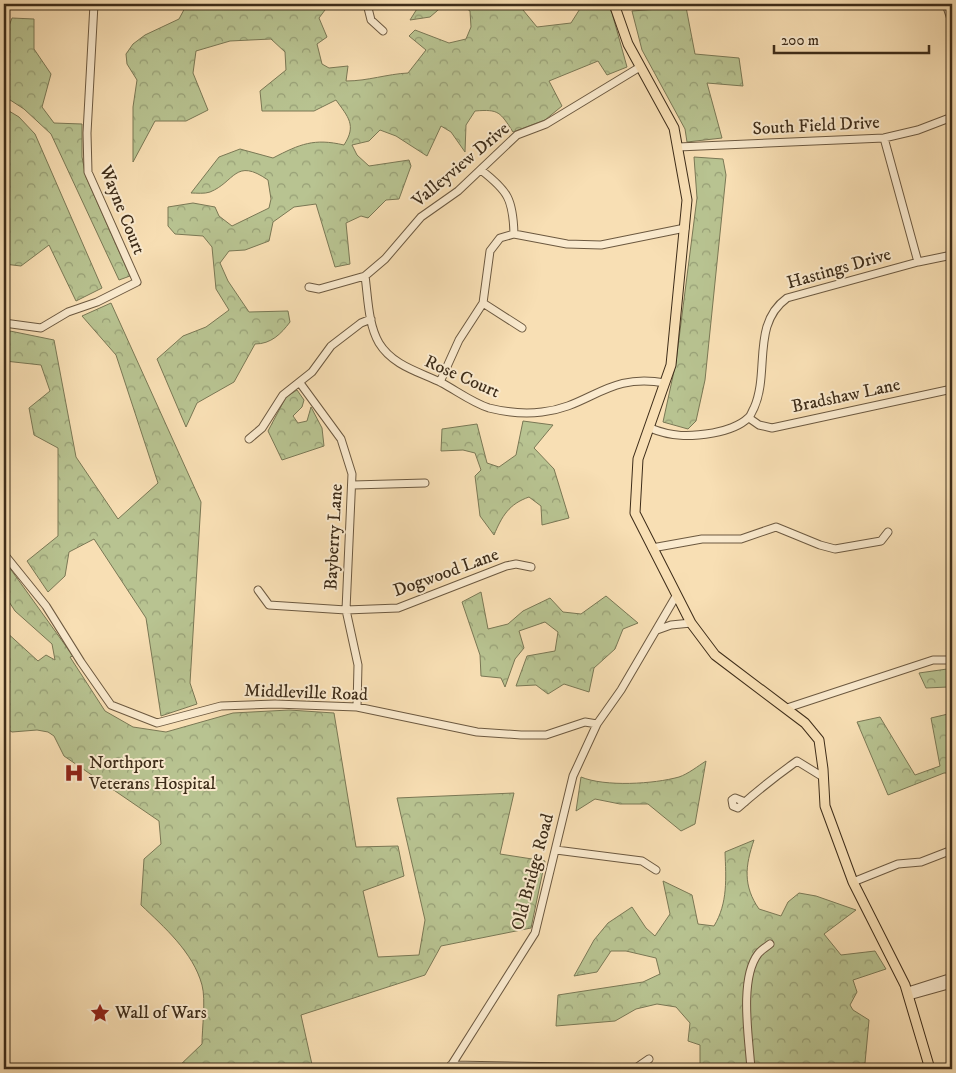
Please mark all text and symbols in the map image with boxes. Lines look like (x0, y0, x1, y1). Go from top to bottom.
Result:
scale bar (774, 22, 928, 54)
text: 200 m (781, 31, 819, 50)
street label: South Field Drive (752, 112, 880, 140)
street label: Valleyview Drive (407, 118, 514, 213)
street label: Wayne Court (94, 161, 150, 258)
street label: Hastings Drive (784, 244, 894, 294)
street label: Rose Court (421, 351, 503, 403)
street label: Bradshaw Lane (790, 374, 902, 418)
street label: Bayberry Lane (320, 483, 348, 591)
street label: Dogwood Lane (390, 544, 502, 602)
street label: Middleville Road (244, 680, 368, 706)
place label: Northport Veterans Hospital (88, 752, 216, 795)
hospital icon: Northport Veterans Hospital (63, 762, 85, 784)
street label: Old Bridge Road (507, 811, 559, 933)
place icon: Wall of Wars (89, 1002, 111, 1024)
place label: Wall of Wars (114, 1002, 207, 1024)

